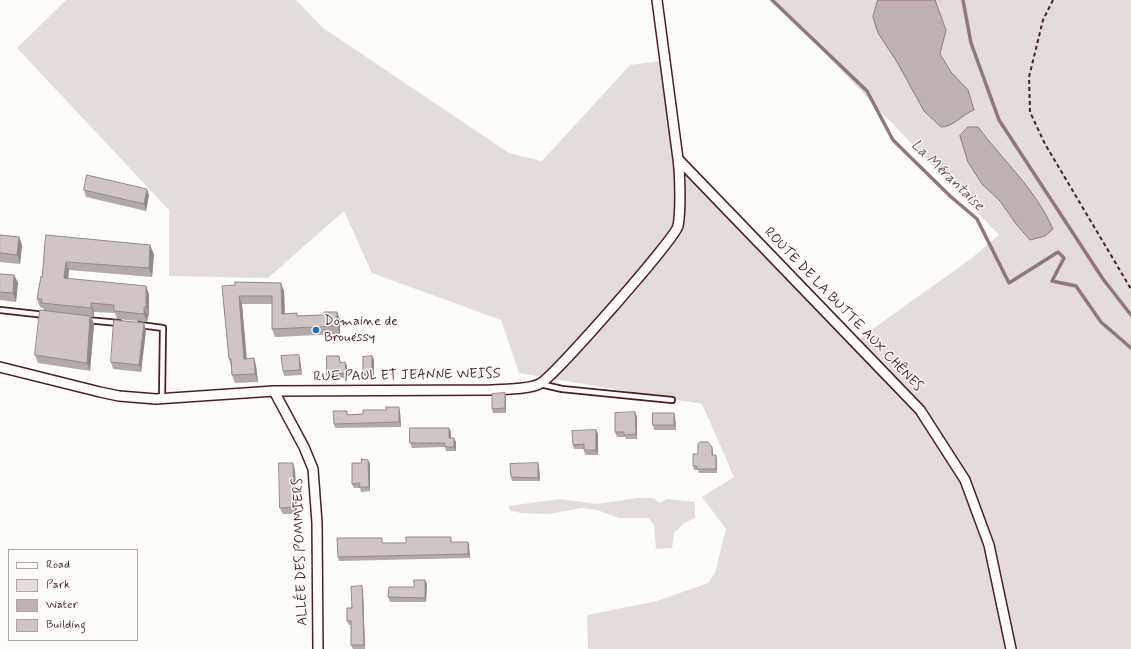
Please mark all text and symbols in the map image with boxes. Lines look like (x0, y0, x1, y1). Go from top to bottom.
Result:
water label: La Mérantaise (907, 137, 987, 215)
street label: ROUTE DE LA BUTTE AUX CHÊNES (760, 224, 926, 396)
place label: Domaine de Brouëssy (324, 314, 398, 346)
marker: Domaine de Brouëssy (311, 325, 321, 335)
street label: RUE PAUL ET JEANNE WEISS (313, 366, 501, 386)
street label: ALLÉE DES POMMIERS (290, 478, 312, 626)
legend (8, 549, 138, 641)
text: Road (46, 557, 70, 573)
text: Park (46, 577, 70, 593)
text: Water (46, 597, 78, 613)
text: Building (46, 617, 86, 633)

